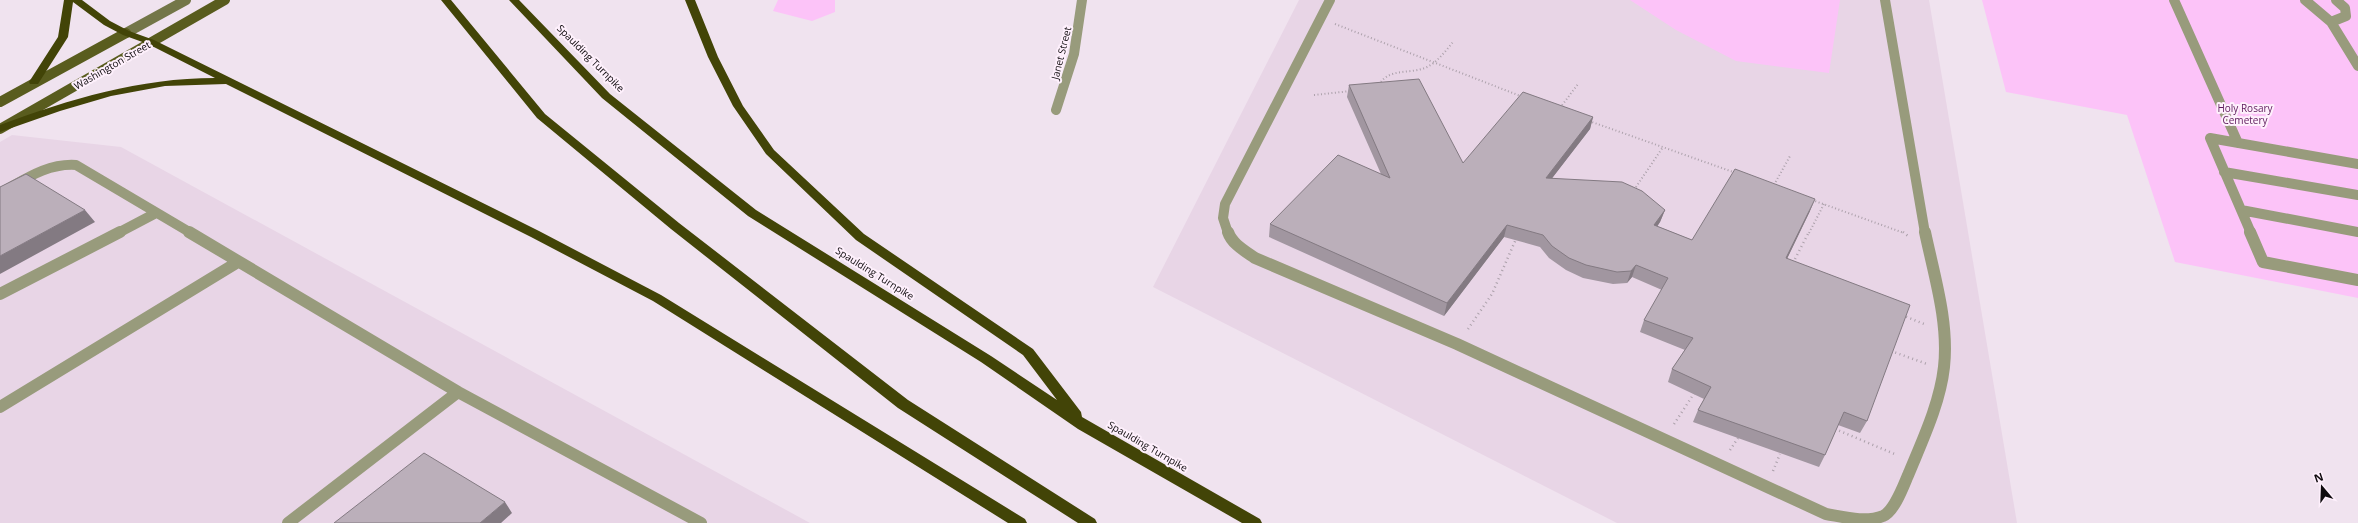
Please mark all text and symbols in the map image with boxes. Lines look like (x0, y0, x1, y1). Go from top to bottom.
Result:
street label: Spaulding Turnpike (554, 21, 628, 95)
street label: Janet Street (1047, 25, 1074, 82)
street label: Washington Street (71, 37, 153, 93)
park label: Holy Rosary Cemetery (2217, 101, 2274, 127)
street label: Spaulding Turnpike (833, 243, 917, 303)
street label: Spaulding Turnpike (1106, 417, 1191, 475)
north arrow (2302, 467, 2342, 507)
text: N (2312, 469, 2325, 486)

